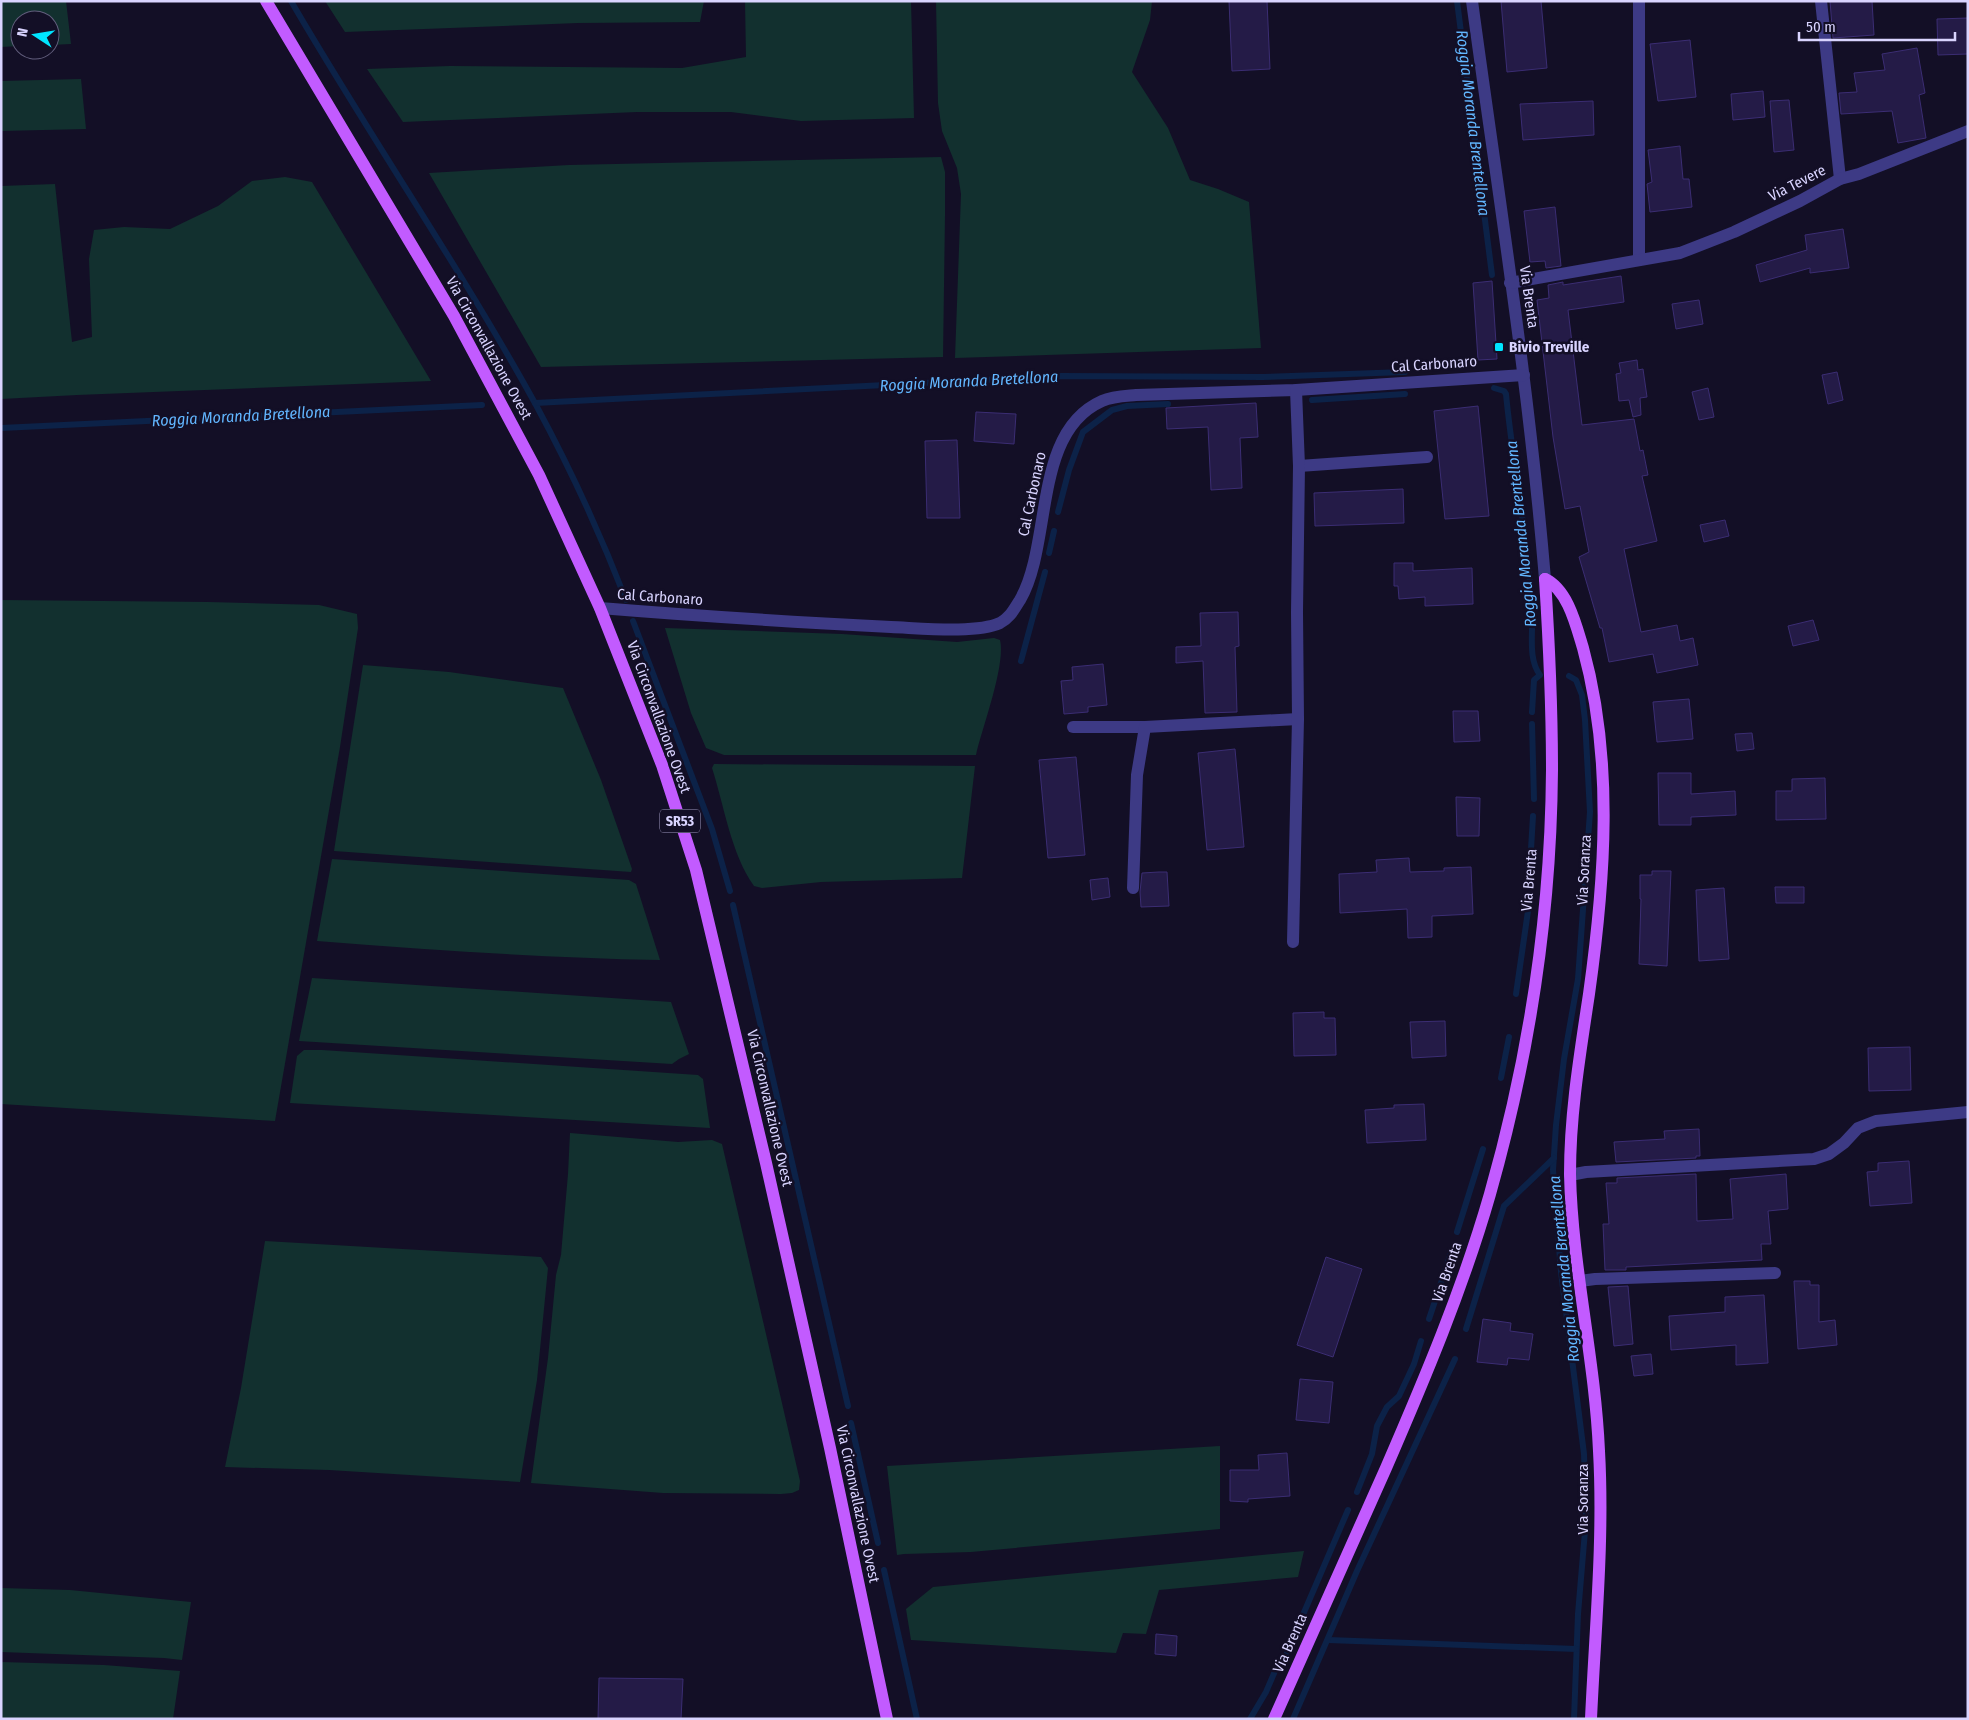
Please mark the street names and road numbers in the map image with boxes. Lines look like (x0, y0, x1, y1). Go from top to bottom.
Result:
street label: Via Tevere (1765, 161, 1829, 205)
street label: Via Brenta (1516, 265, 1542, 329)
street label: Via Circonvallazione Ovest (442, 273, 536, 423)
street label: Cal Carbonaro (1390, 352, 1478, 376)
street label: Cal Carbonaro (1014, 450, 1050, 538)
street label: Cal Carbonaro (616, 585, 704, 609)
street label: Via Circonvallazione Ovest (623, 639, 695, 796)
road number: SR53 (660, 809, 700, 832)
street label: Via Soranza (1573, 834, 1595, 906)
street label: Via Brenta (1517, 848, 1541, 912)
street label: Via Circonvallazione Ovest (743, 1028, 797, 1188)
street label: Via Brenta (1428, 1239, 1466, 1305)
street label: Via Circonvallazione Ovest (833, 1424, 883, 1584)
street label: Via Soranza (1574, 1464, 1592, 1534)
street label: Via Brenta (1269, 1611, 1311, 1675)

